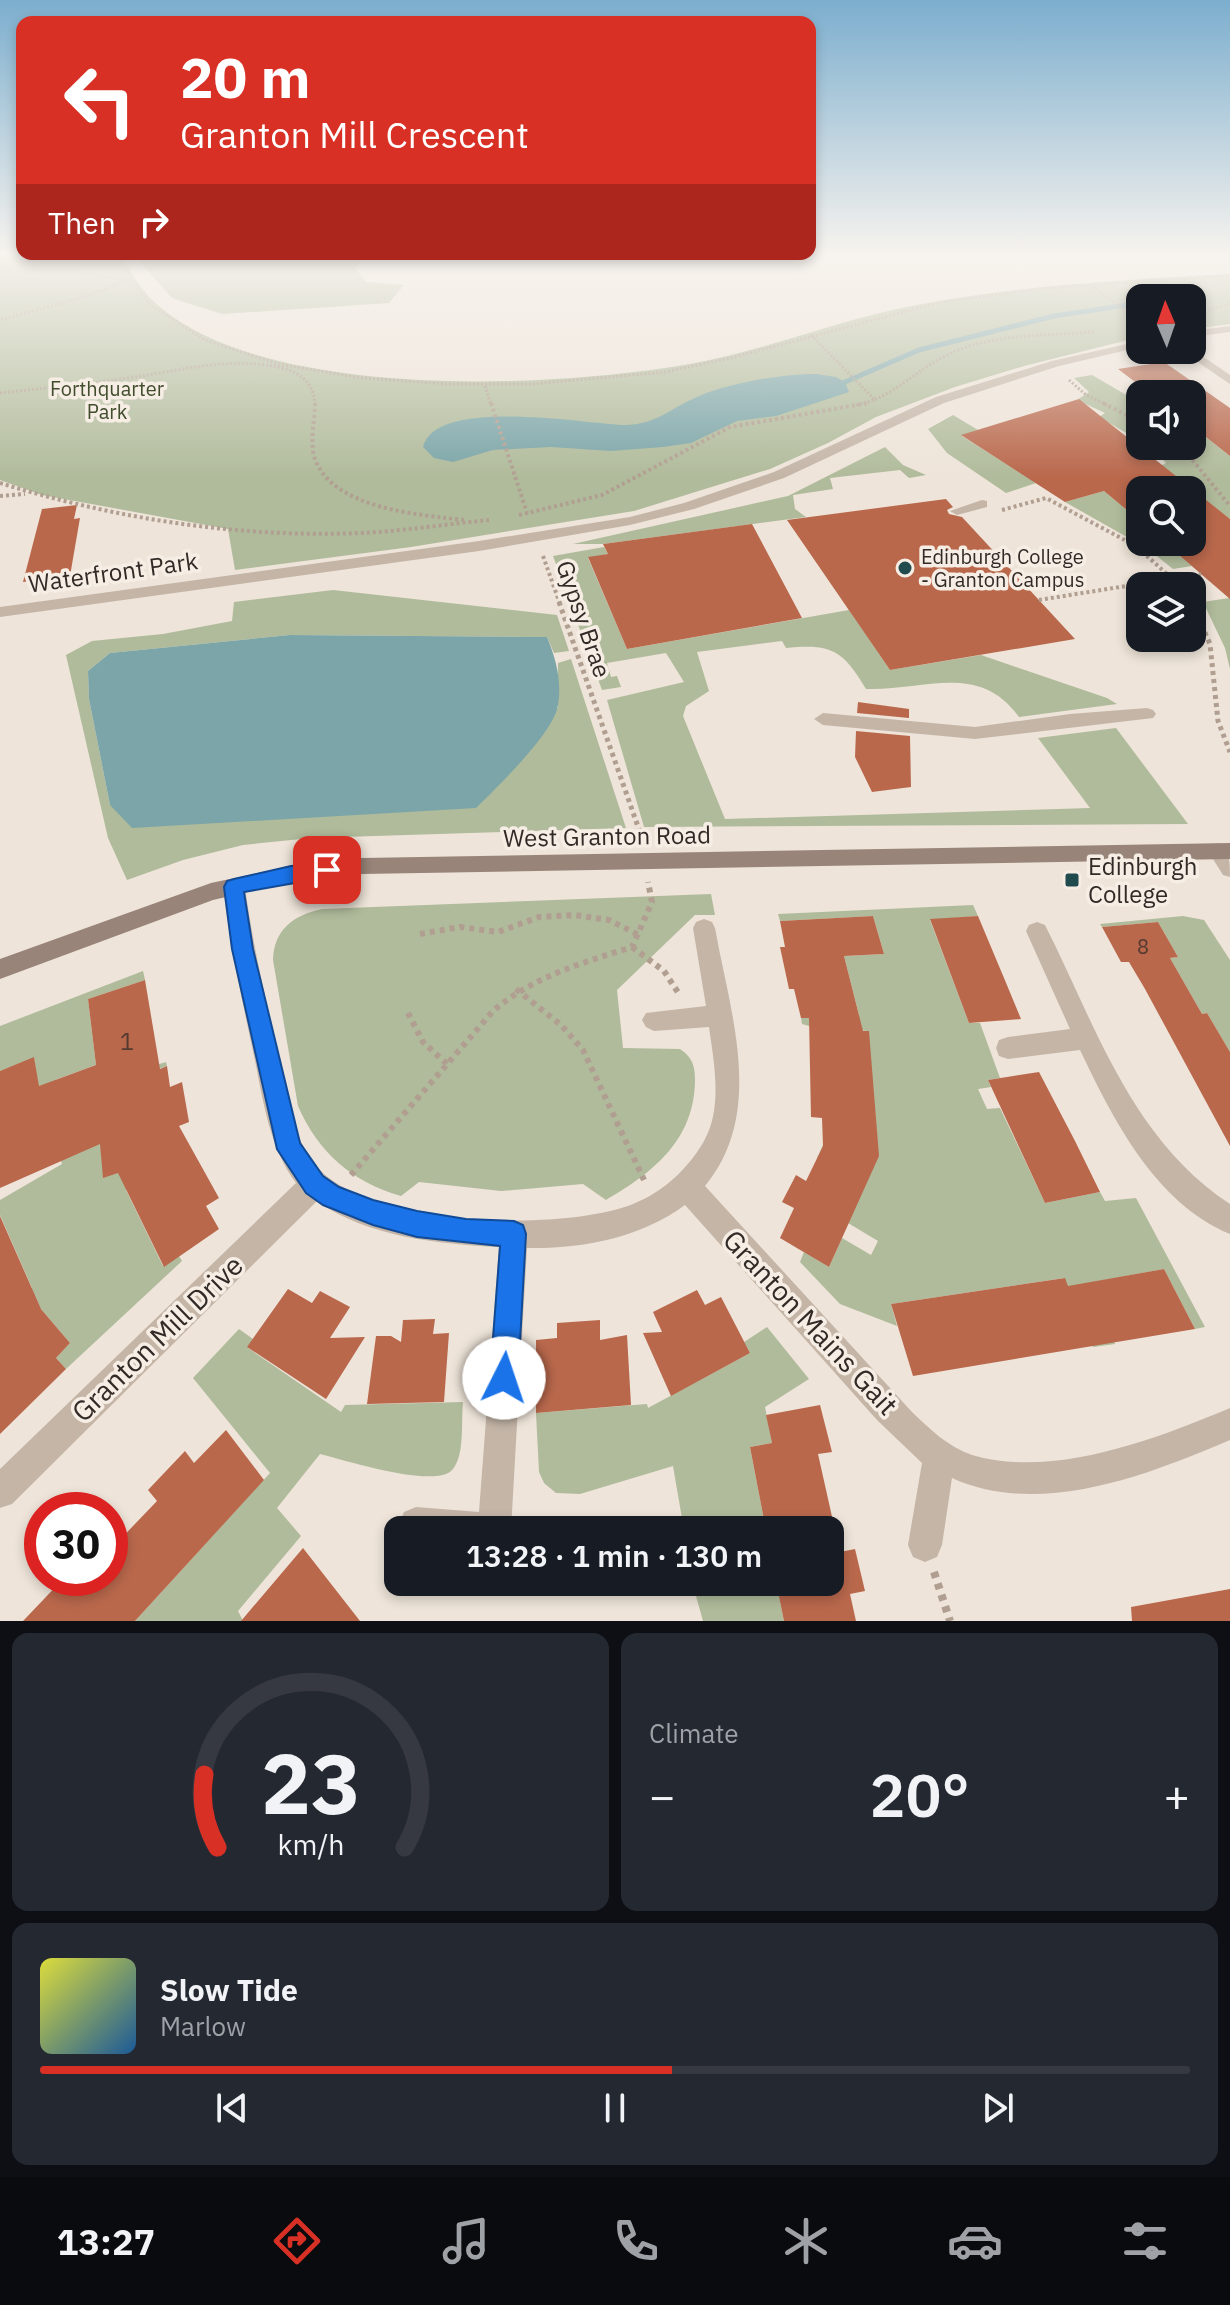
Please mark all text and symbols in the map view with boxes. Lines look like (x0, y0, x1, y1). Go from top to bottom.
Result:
text: 20 m (180, 41, 310, 113)
icon: left (48, 48, 152, 152)
text: Granton Mill Crescent (180, 111, 529, 158)
icon: right (132, 200, 176, 244)
text: Then (48, 203, 116, 242)
north arrow (1126, 284, 1206, 364)
map controls (1126, 284, 1206, 652)
park label: Forthquarter Park (50, 375, 164, 425)
button: sound (1126, 380, 1206, 460)
button: search (1126, 476, 1206, 556)
place label: Edinburgh College - Granton Campus (921, 543, 1084, 593)
street label: Waterfront Park (26, 544, 200, 600)
street label: Gypsy Brae (549, 556, 619, 682)
marker: Edinburgh College - Granton Campus (896, 559, 914, 577)
button: layers (1126, 572, 1206, 652)
street label: West Granton Road (503, 818, 711, 854)
pin (293, 836, 361, 904)
icon: arrive (305, 848, 349, 892)
place label: Edinburgh College (1088, 850, 1197, 910)
marker: Edinburgh College (1063, 871, 1081, 889)
house number: 8 (1137, 933, 1149, 960)
house number: 1 (120, 1025, 134, 1057)
street label: Granton Mains Gait (715, 1221, 907, 1423)
street label: Granton Mill Drive (63, 1247, 251, 1429)
position arrow (462, 1336, 546, 1420)
speed limit sign: 30 (24, 1492, 128, 1596)
text: 13:28 · 1 min · 130 m (466, 1536, 762, 1575)
text: Climate (649, 1716, 739, 1750)
text: 23 (261, 1729, 360, 1837)
text: 20° (869, 1755, 970, 1834)
text: − (649, 1767, 675, 1824)
text: + (1164, 1767, 1190, 1824)
text: km/h (277, 1826, 344, 1863)
text: Slow Tide (160, 1970, 298, 2009)
text: Marlow (160, 2009, 246, 2043)
icon: previous (210, 2086, 254, 2130)
icon: pause (593, 2086, 637, 2130)
icon: next (976, 2086, 1020, 2130)
icon: directions (269, 2213, 325, 2269)
icon: music (438, 2213, 494, 2269)
icon: phone (608, 2213, 664, 2269)
icon: climate (778, 2213, 834, 2269)
icon: car (947, 2213, 1003, 2269)
icon: filters (1117, 2213, 1173, 2269)
text: 13:27 (57, 2218, 155, 2265)

